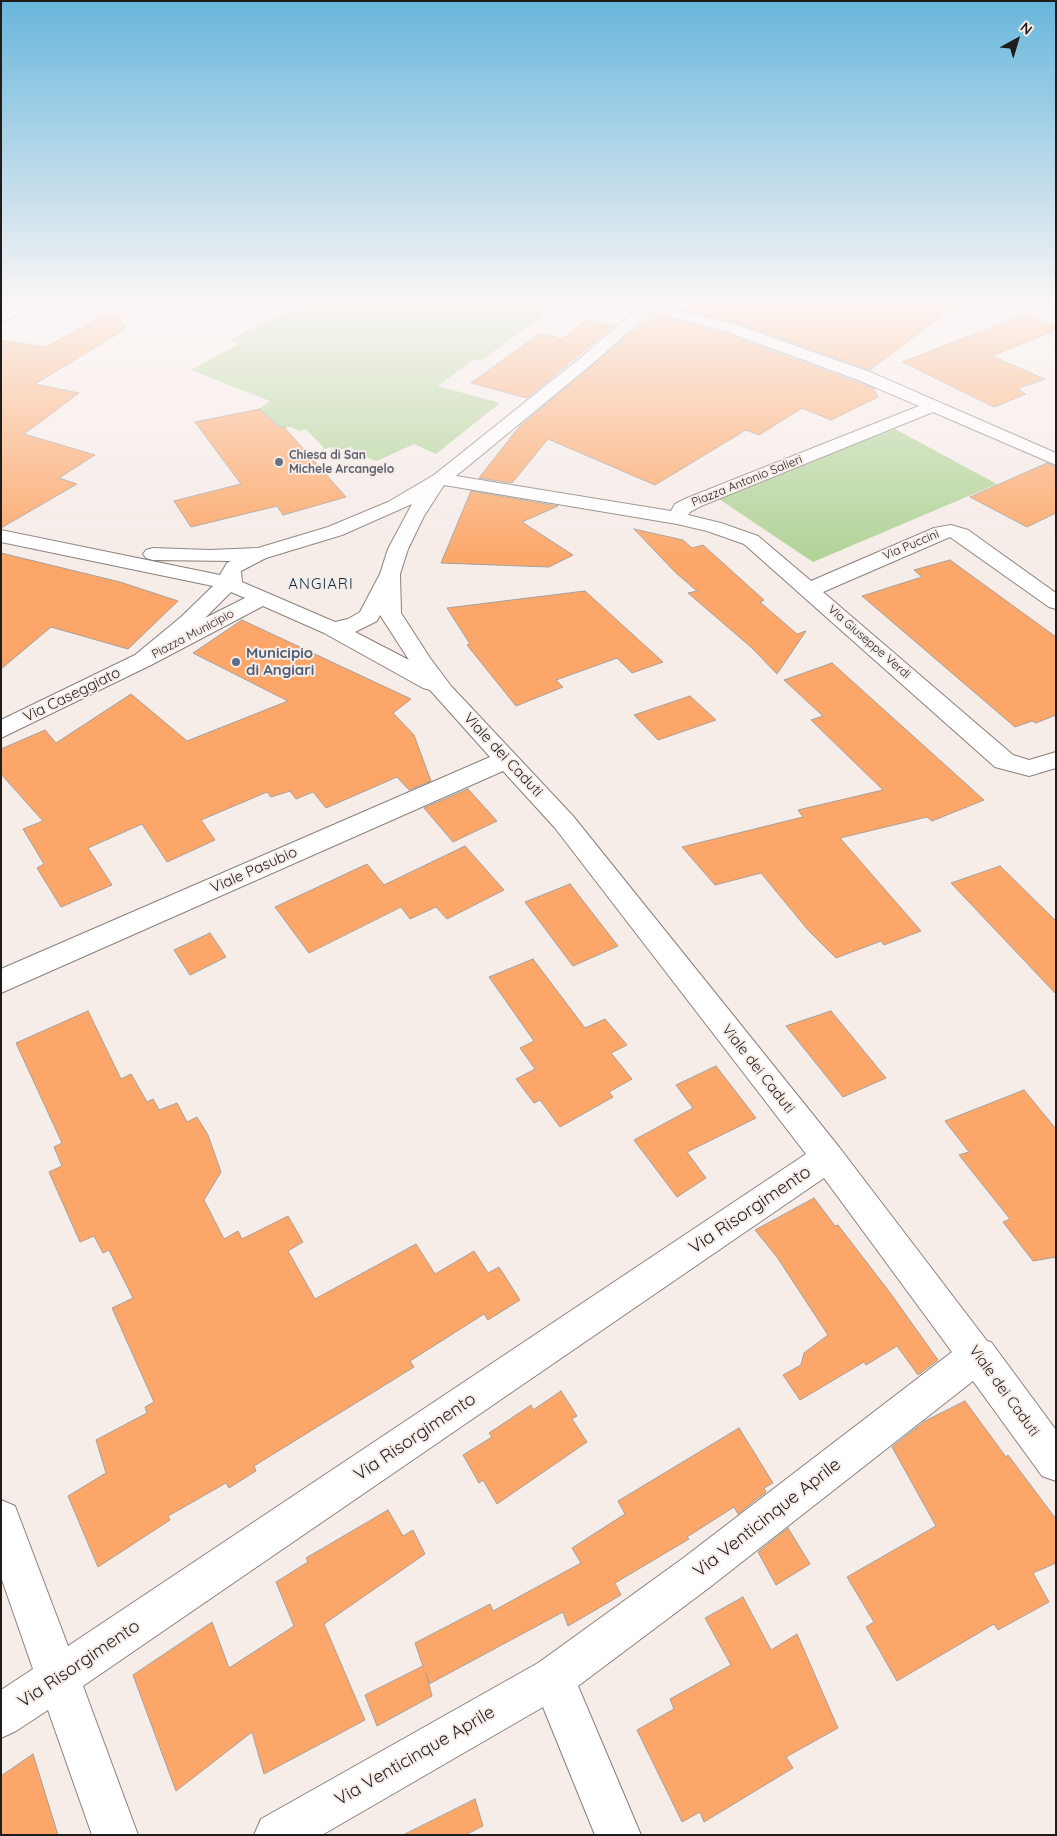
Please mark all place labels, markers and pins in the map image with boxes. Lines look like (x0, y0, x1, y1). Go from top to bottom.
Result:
place label: Chiesa di San Michele Arcangelo (289, 448, 394, 476)
marker: Chiesa di San Michele Arcangelo (273, 456, 285, 468)
place label: Municipio di Angiari (246, 644, 314, 679)
marker: Municipio di Angiari (230, 656, 242, 668)

